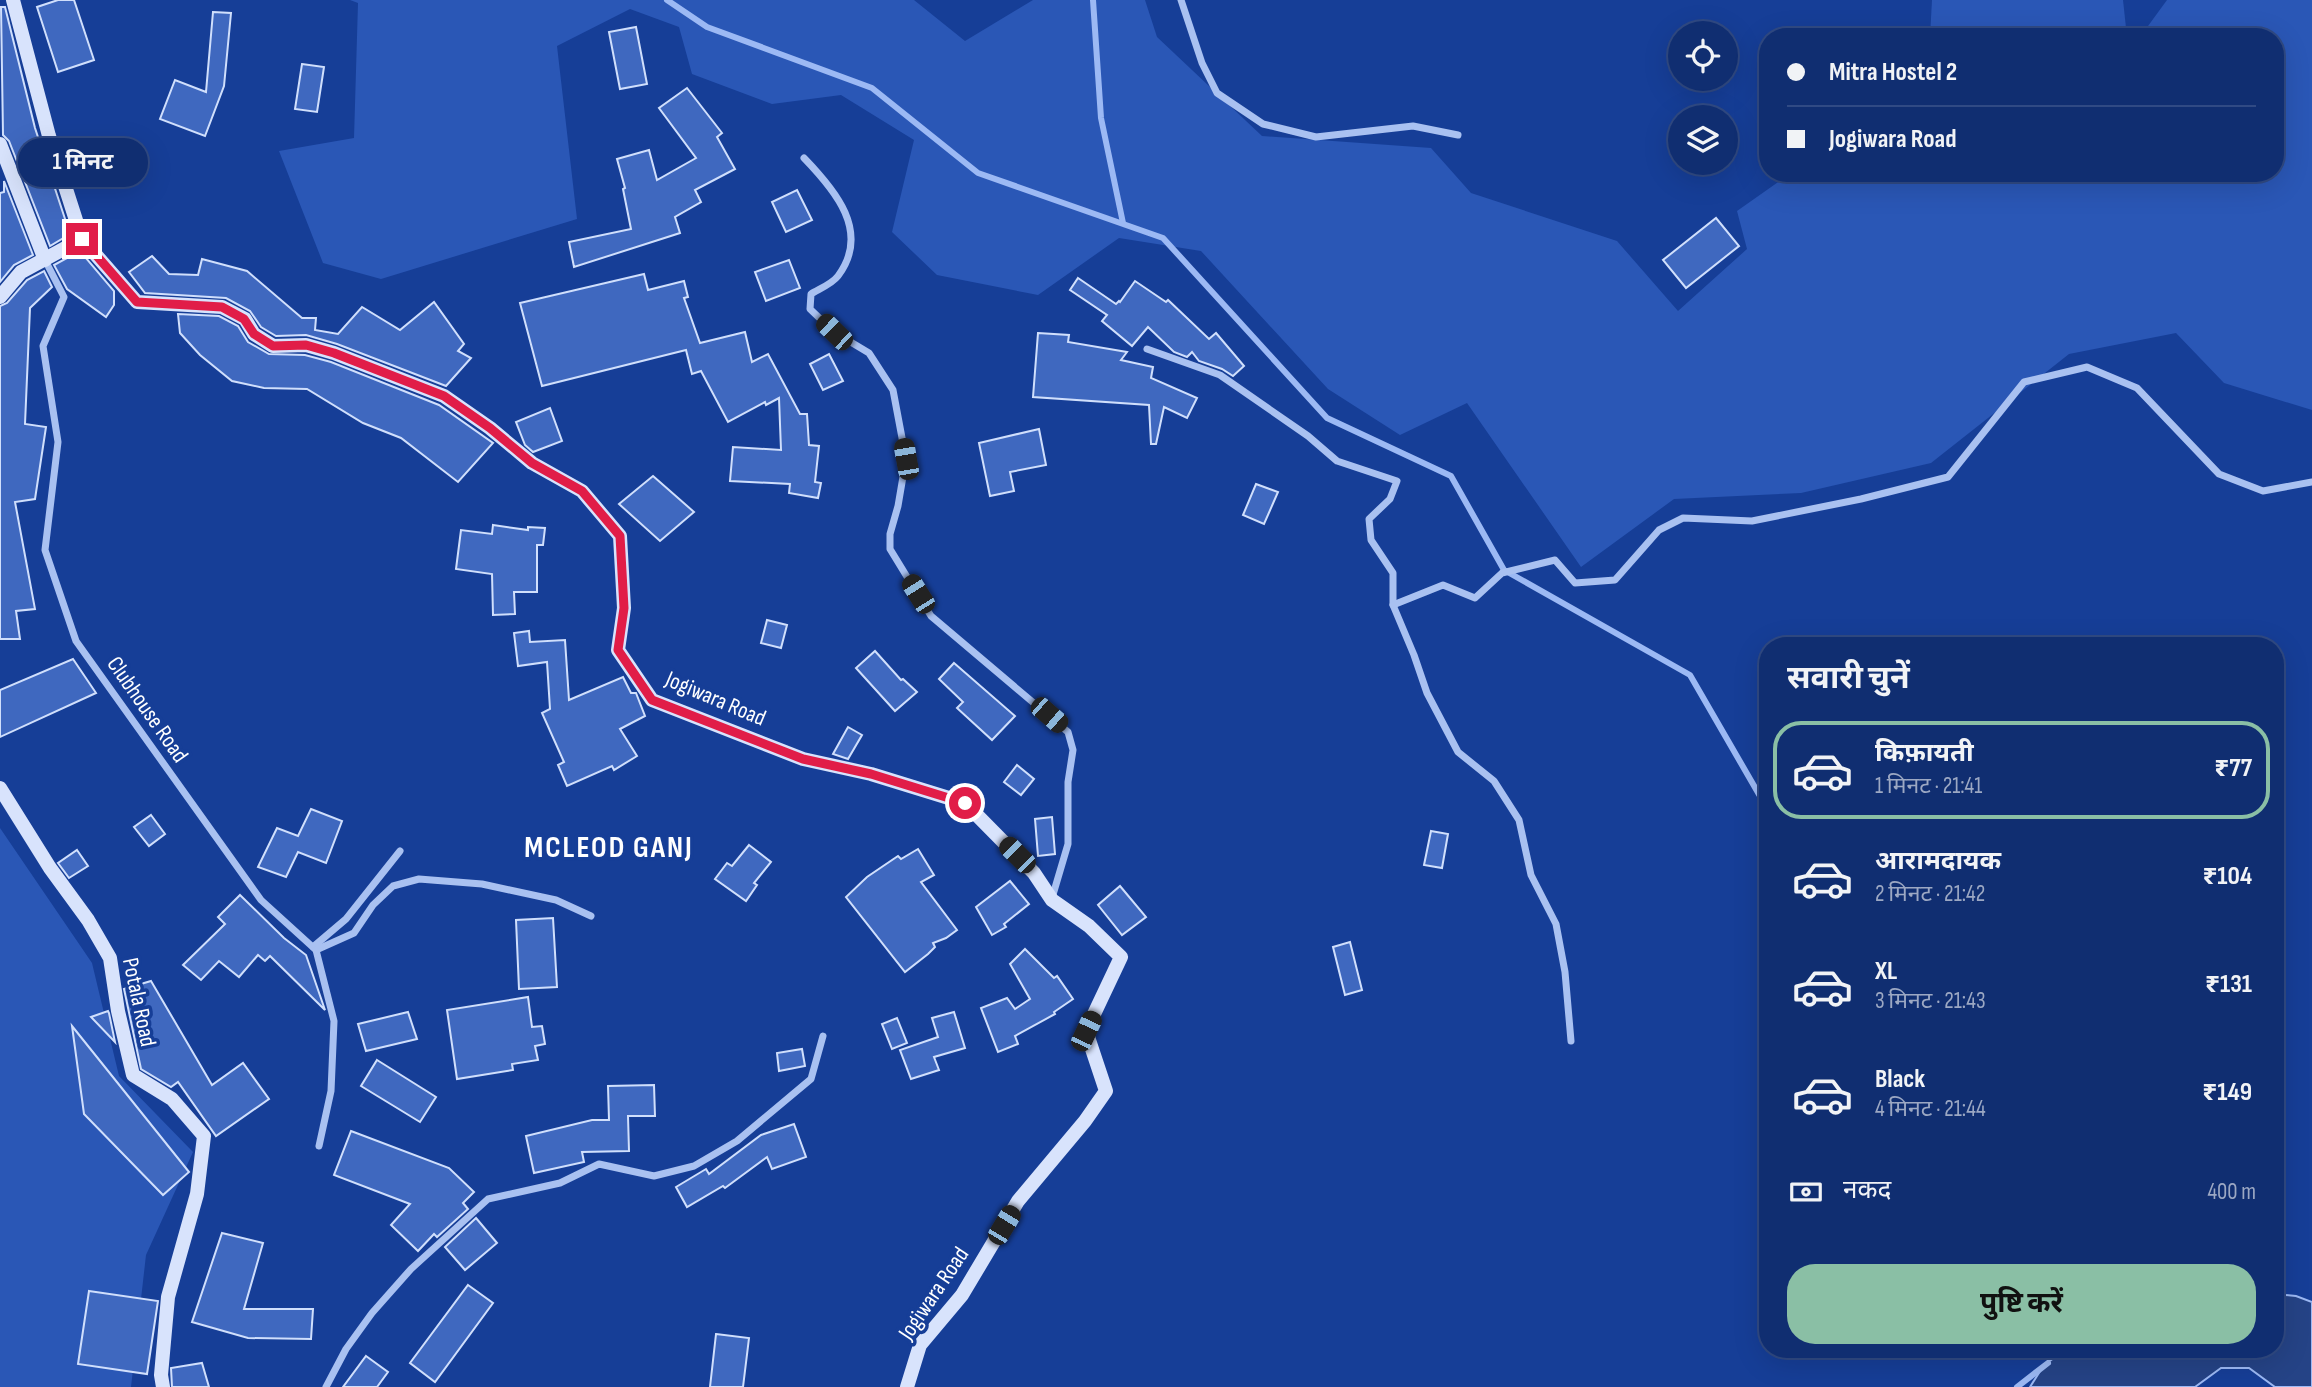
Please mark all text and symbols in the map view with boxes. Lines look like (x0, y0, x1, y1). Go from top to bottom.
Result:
map controls (1668, 21, 1738, 175)
button: locate (1668, 21, 1738, 91)
text: Mitra Hostel 2 (1829, 57, 1957, 88)
button: layers (1668, 105, 1738, 175)
text: Jogiwara Road (1829, 124, 1956, 155)
callout: 1 मिनट (17, 138, 147, 187)
text: 1 मिनट (53, 148, 113, 176)
route end (66, 223, 98, 255)
car (812, 310, 857, 354)
car (893, 436, 920, 482)
car (898, 571, 939, 617)
street label: Clubhouse Road (100, 651, 194, 768)
text: सवारी चुनें (1787, 659, 1910, 698)
street label: Jogiwara Road (660, 665, 770, 733)
car (1027, 693, 1072, 737)
text: किफ़ायती (1875, 738, 1974, 769)
icon: car (1791, 739, 1854, 802)
text: ₹77 (2214, 753, 2252, 784)
text: 1 मिनट · 21:41 (1875, 772, 1982, 800)
route start (949, 787, 981, 819)
district label: MCLEOD GANJ (524, 830, 694, 866)
car (995, 833, 1040, 877)
text: आरामदायक (1875, 846, 2001, 877)
icon: car (1791, 847, 1854, 910)
text: ₹104 (2202, 861, 2252, 892)
text: 2 मिनट · 21:42 (1875, 880, 1985, 908)
street label: Potala Road (116, 955, 162, 1049)
icon: car (1791, 955, 1854, 1018)
text: XL (1875, 956, 1897, 987)
text: ₹131 (2205, 969, 2252, 1000)
text: 3 मिनट · 21:43 (1875, 987, 1986, 1015)
car (1068, 1008, 1105, 1054)
icon: car (1791, 1063, 1854, 1126)
text: Black (1875, 1064, 1925, 1095)
text: ₹149 (2202, 1077, 2252, 1108)
text: 4 मिनट · 21:44 (1875, 1095, 1986, 1123)
icon: cash (1787, 1173, 1825, 1211)
text: नकद (1843, 1175, 1891, 1206)
text: 400 m (2207, 1178, 2256, 1206)
car (985, 1202, 1024, 1248)
street label: Jogiwara Road (892, 1242, 975, 1346)
button: पुष्टि करें (1787, 1264, 2256, 1344)

